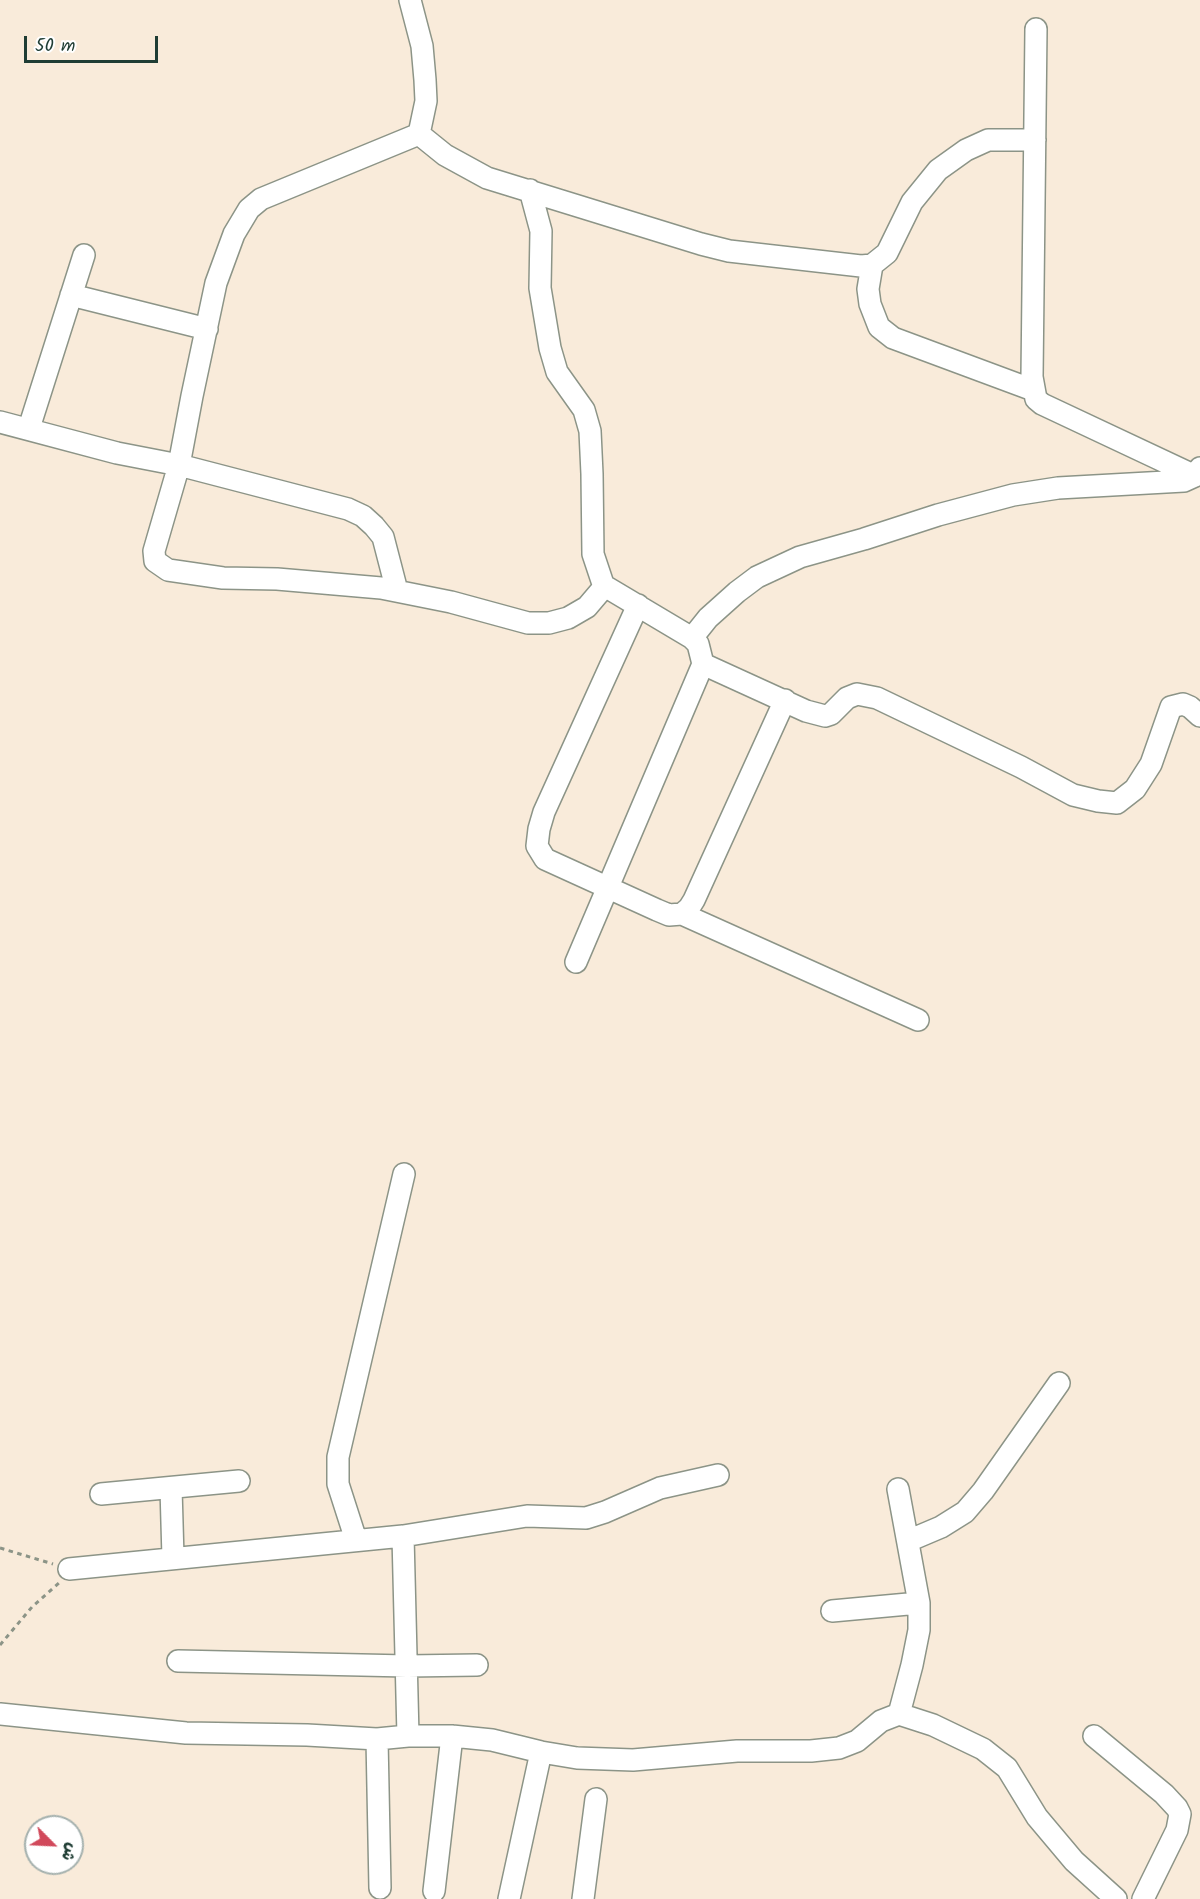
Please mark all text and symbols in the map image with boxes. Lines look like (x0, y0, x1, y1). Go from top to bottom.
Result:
scale bar (27, 24, 160, 62)
text: 50 m (35, 32, 75, 61)
north arrow (24, 1815, 84, 1875)
text: ش (54, 1839, 84, 1865)

